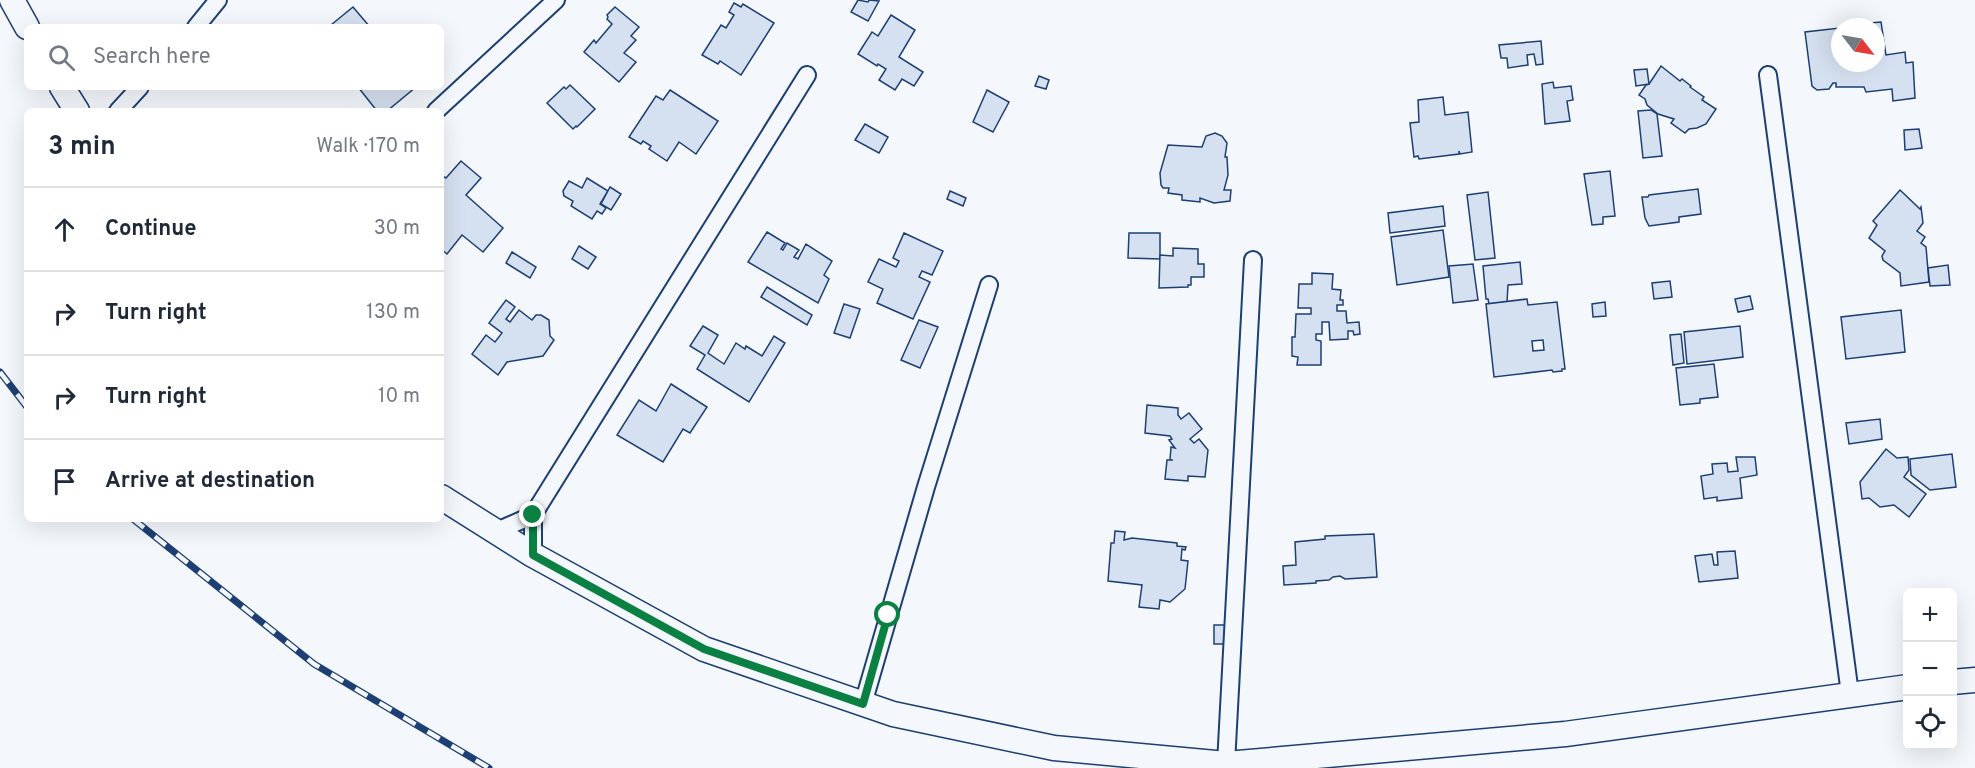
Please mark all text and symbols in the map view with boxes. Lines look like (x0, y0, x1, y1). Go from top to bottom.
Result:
north arrow (1831, 18, 1885, 72)
search box (24, 24, 444, 90)
icon: search (45, 41, 78, 74)
text: Search here (93, 44, 211, 71)
text: 3 min (48, 131, 116, 164)
text: Walk · 170 m (316, 134, 420, 160)
icon: ahead (48, 213, 81, 246)
text: Continue (105, 216, 196, 243)
text: 30 m (374, 216, 420, 242)
icon: right (48, 297, 81, 330)
text: Turn right (105, 300, 207, 327)
text: 130 m (366, 300, 420, 326)
icon: right (48, 381, 81, 414)
text: Turn right (105, 384, 207, 411)
text: 10 m (378, 384, 420, 410)
icon: arrive (48, 465, 81, 498)
text: Arrive at destination (105, 468, 315, 495)
route end (519, 501, 545, 527)
map controls (1903, 588, 1957, 750)
button: + (1903, 588, 1957, 642)
route start (874, 601, 900, 627)
button: − (1903, 642, 1957, 696)
button: locate (1903, 696, 1957, 750)

